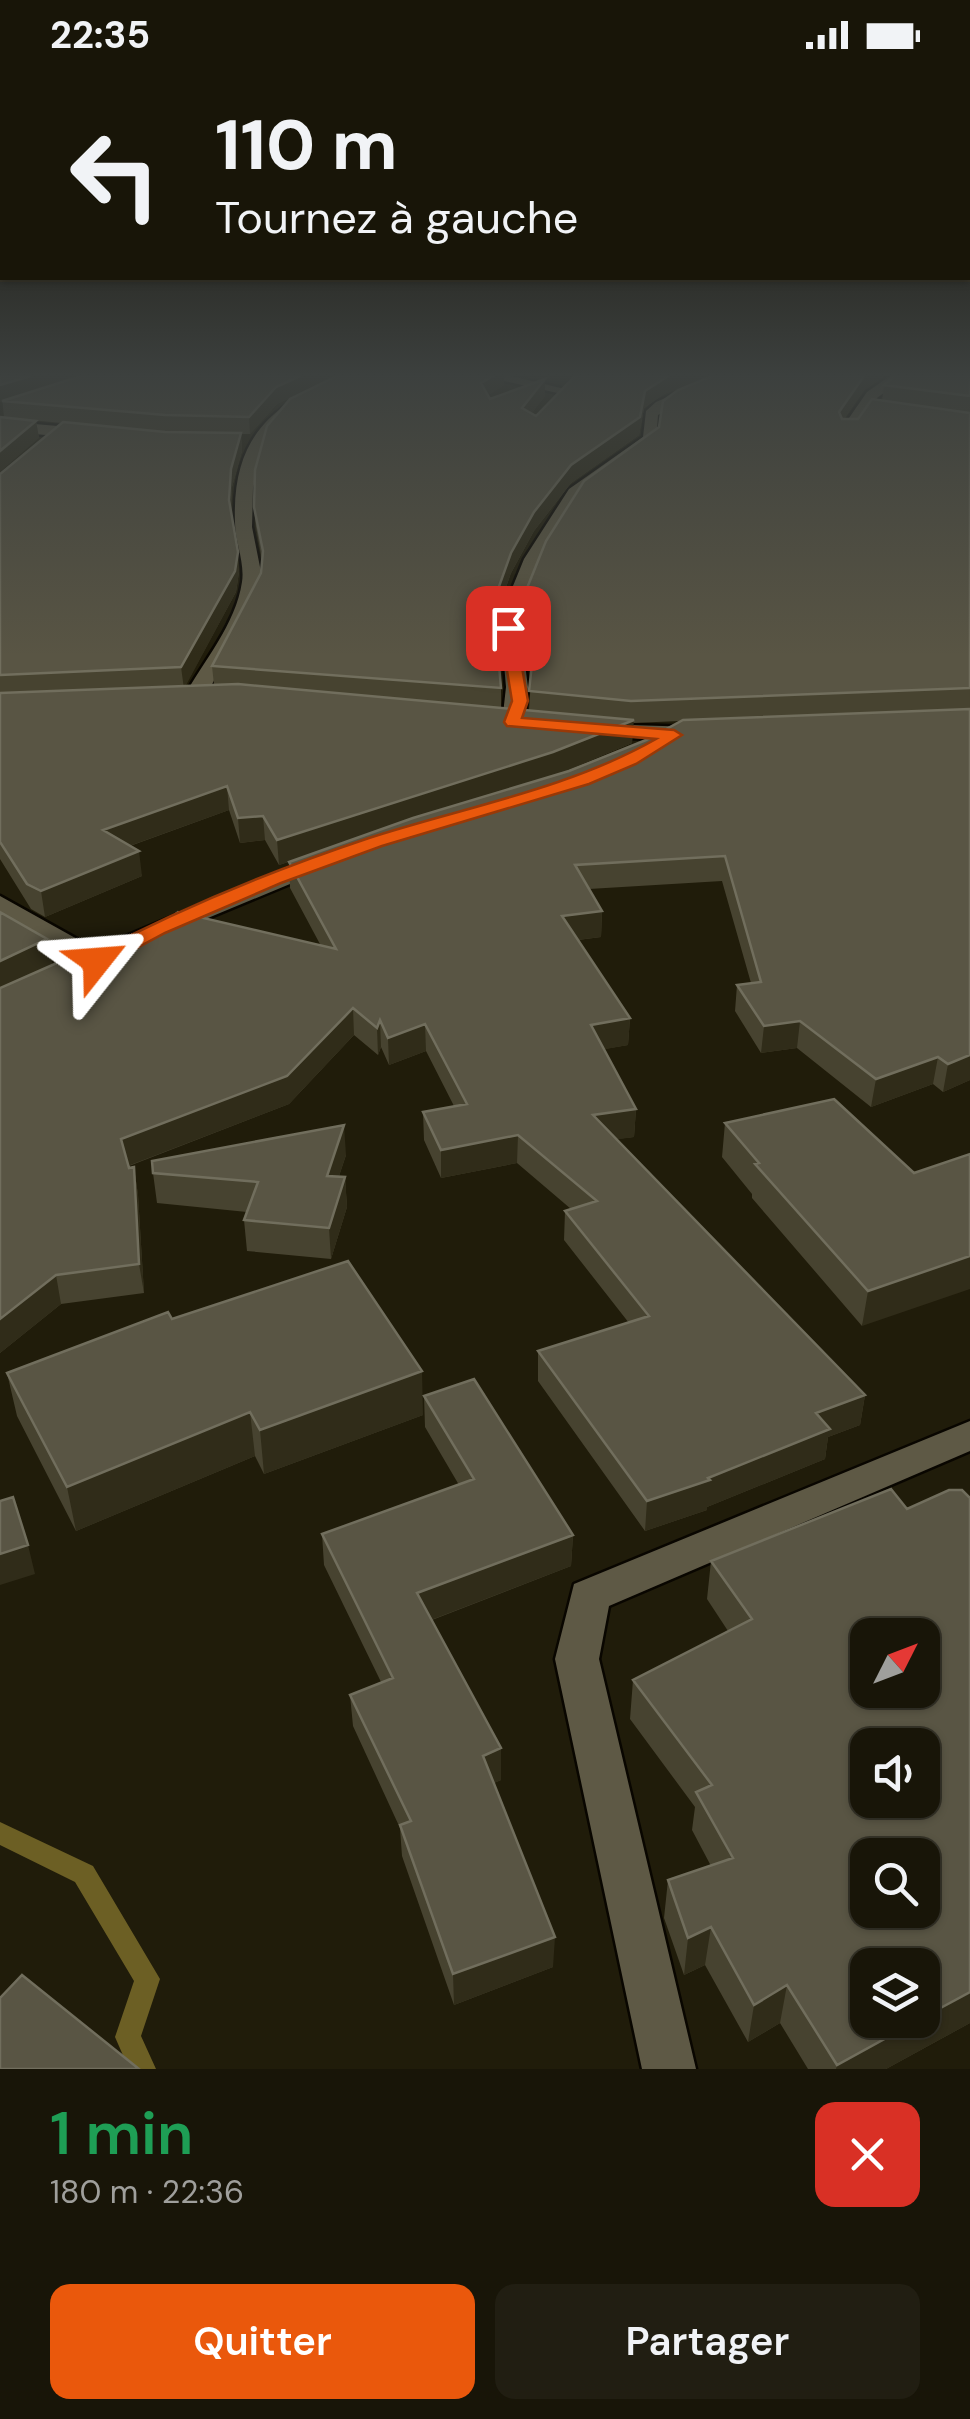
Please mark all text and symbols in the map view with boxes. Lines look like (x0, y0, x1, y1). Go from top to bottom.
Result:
text: 22:35 (50, 10, 150, 60)
text: 110 m (215, 100, 398, 191)
icon: left (50, 110, 180, 240)
text: Tournez à gauche (215, 188, 578, 247)
pin (466, 586, 551, 671)
icon: arrive (481, 601, 536, 656)
position arrow (45, 909, 149, 1013)
north arrow (850, 1618, 940, 1708)
map controls (850, 1618, 940, 2038)
button: sound (850, 1728, 940, 1818)
button: search (850, 1838, 940, 1928)
button: layers (850, 1948, 940, 2038)
text: 1 min (50, 2094, 193, 2173)
button: close (815, 2102, 920, 2207)
text: 180 m · 22:36 (50, 2171, 244, 2213)
button: Quitter (50, 2284, 475, 2399)
button: Partager (495, 2284, 920, 2399)

